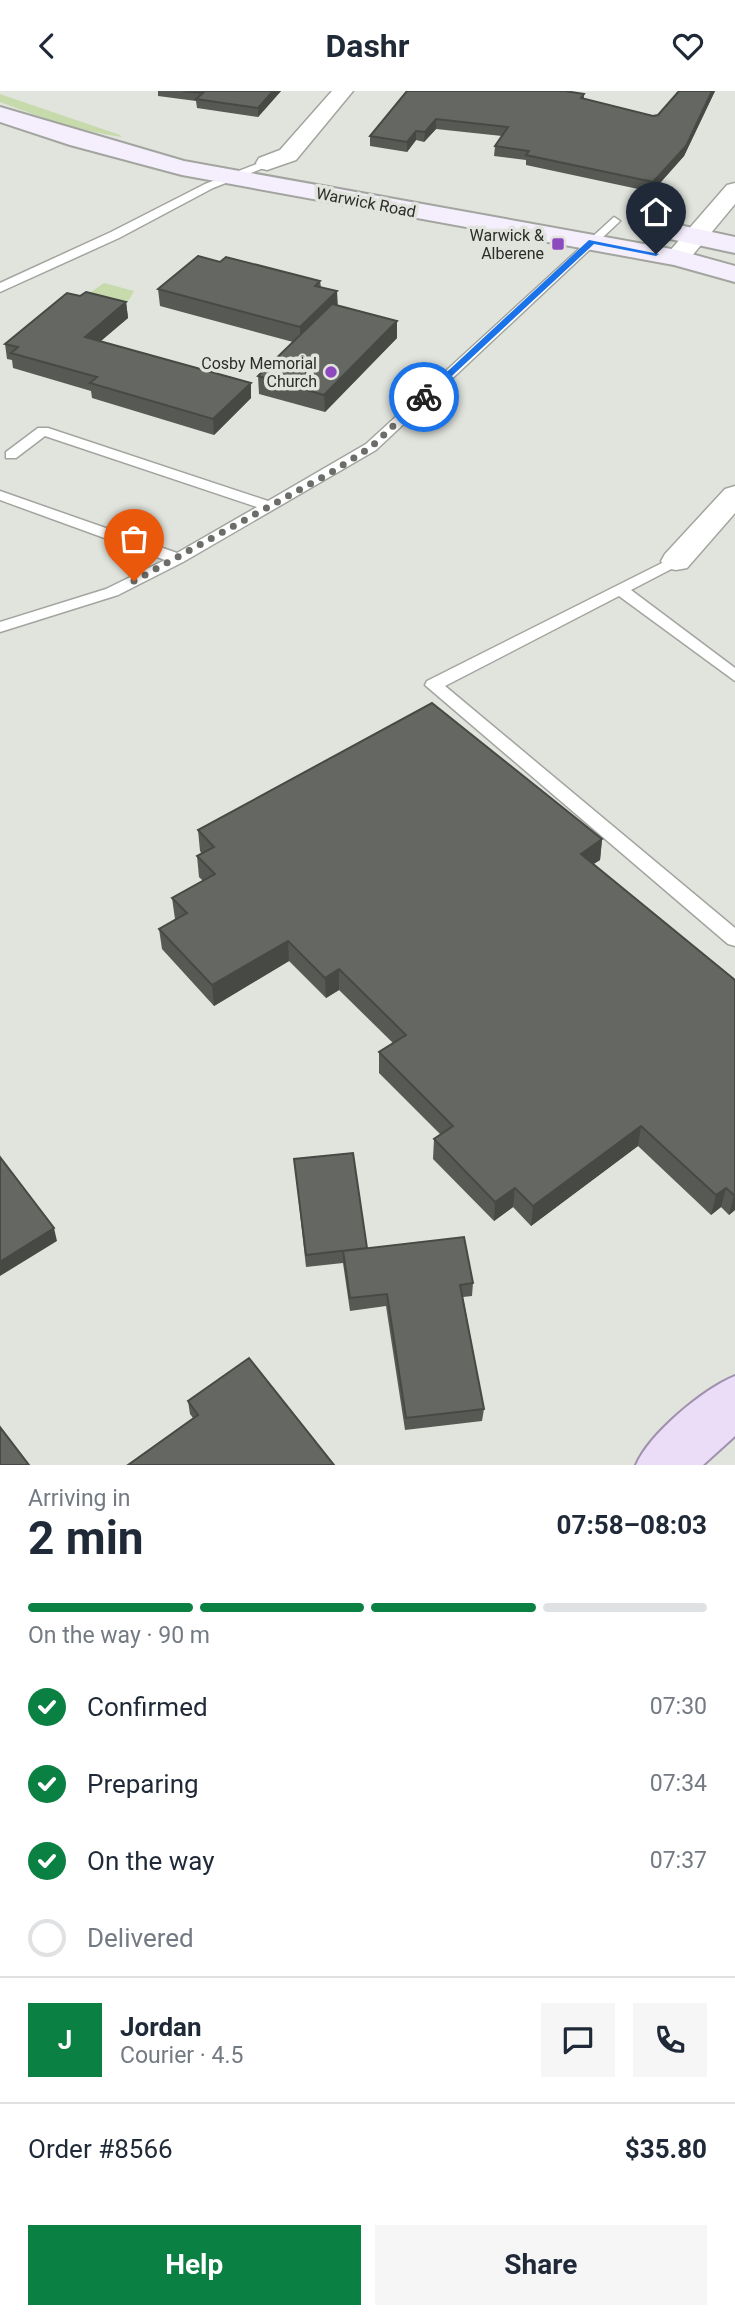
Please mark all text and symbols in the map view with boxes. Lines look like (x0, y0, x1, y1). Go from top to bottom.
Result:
icon: back (28, 27, 66, 65)
text: Dashr (326, 27, 410, 65)
icon: heart (669, 27, 707, 65)
pin (626, 182, 686, 254)
street label: Warwick Road (314, 184, 417, 221)
icon: home (637, 193, 675, 231)
place label: Warwick & Alberene (469, 226, 544, 263)
marker: Warwick & Alberene (550, 236, 566, 252)
place label: Cosby Memorial Church (201, 354, 317, 391)
courier (389, 362, 459, 432)
marker: Cosby Memorial Church (323, 364, 339, 380)
icon: bike (405, 378, 443, 416)
pin (104, 509, 164, 581)
icon: bag (115, 520, 153, 558)
text: Arriving in (28, 1485, 131, 1512)
text: 07:58–08:03 (557, 1510, 707, 1540)
text: 2 min (28, 1511, 144, 1565)
text: On the way · 90 m (28, 1622, 210, 1649)
icon: check (28, 1688, 66, 1726)
text: Confirmed (87, 1692, 208, 1722)
text: 07:30 (650, 1693, 707, 1720)
icon: check (28, 1765, 66, 1803)
text: Preparing (87, 1769, 199, 1799)
text: 07:34 (650, 1770, 707, 1797)
icon: check (28, 1842, 66, 1880)
text: On the way (87, 1846, 215, 1876)
text: 07:37 (650, 1847, 707, 1874)
text: Delivered (87, 1923, 194, 1953)
button: chat (541, 2003, 615, 2077)
button: phone (633, 2003, 707, 2077)
text: Jordan (120, 2012, 202, 2042)
text: J (58, 2025, 72, 2055)
text: Courier · 4.5 (120, 2042, 243, 2069)
text: Order #8566 (28, 2134, 173, 2164)
text: $35.80 (625, 2134, 707, 2164)
button: Help (28, 2225, 361, 2305)
button: Share (375, 2225, 707, 2305)

